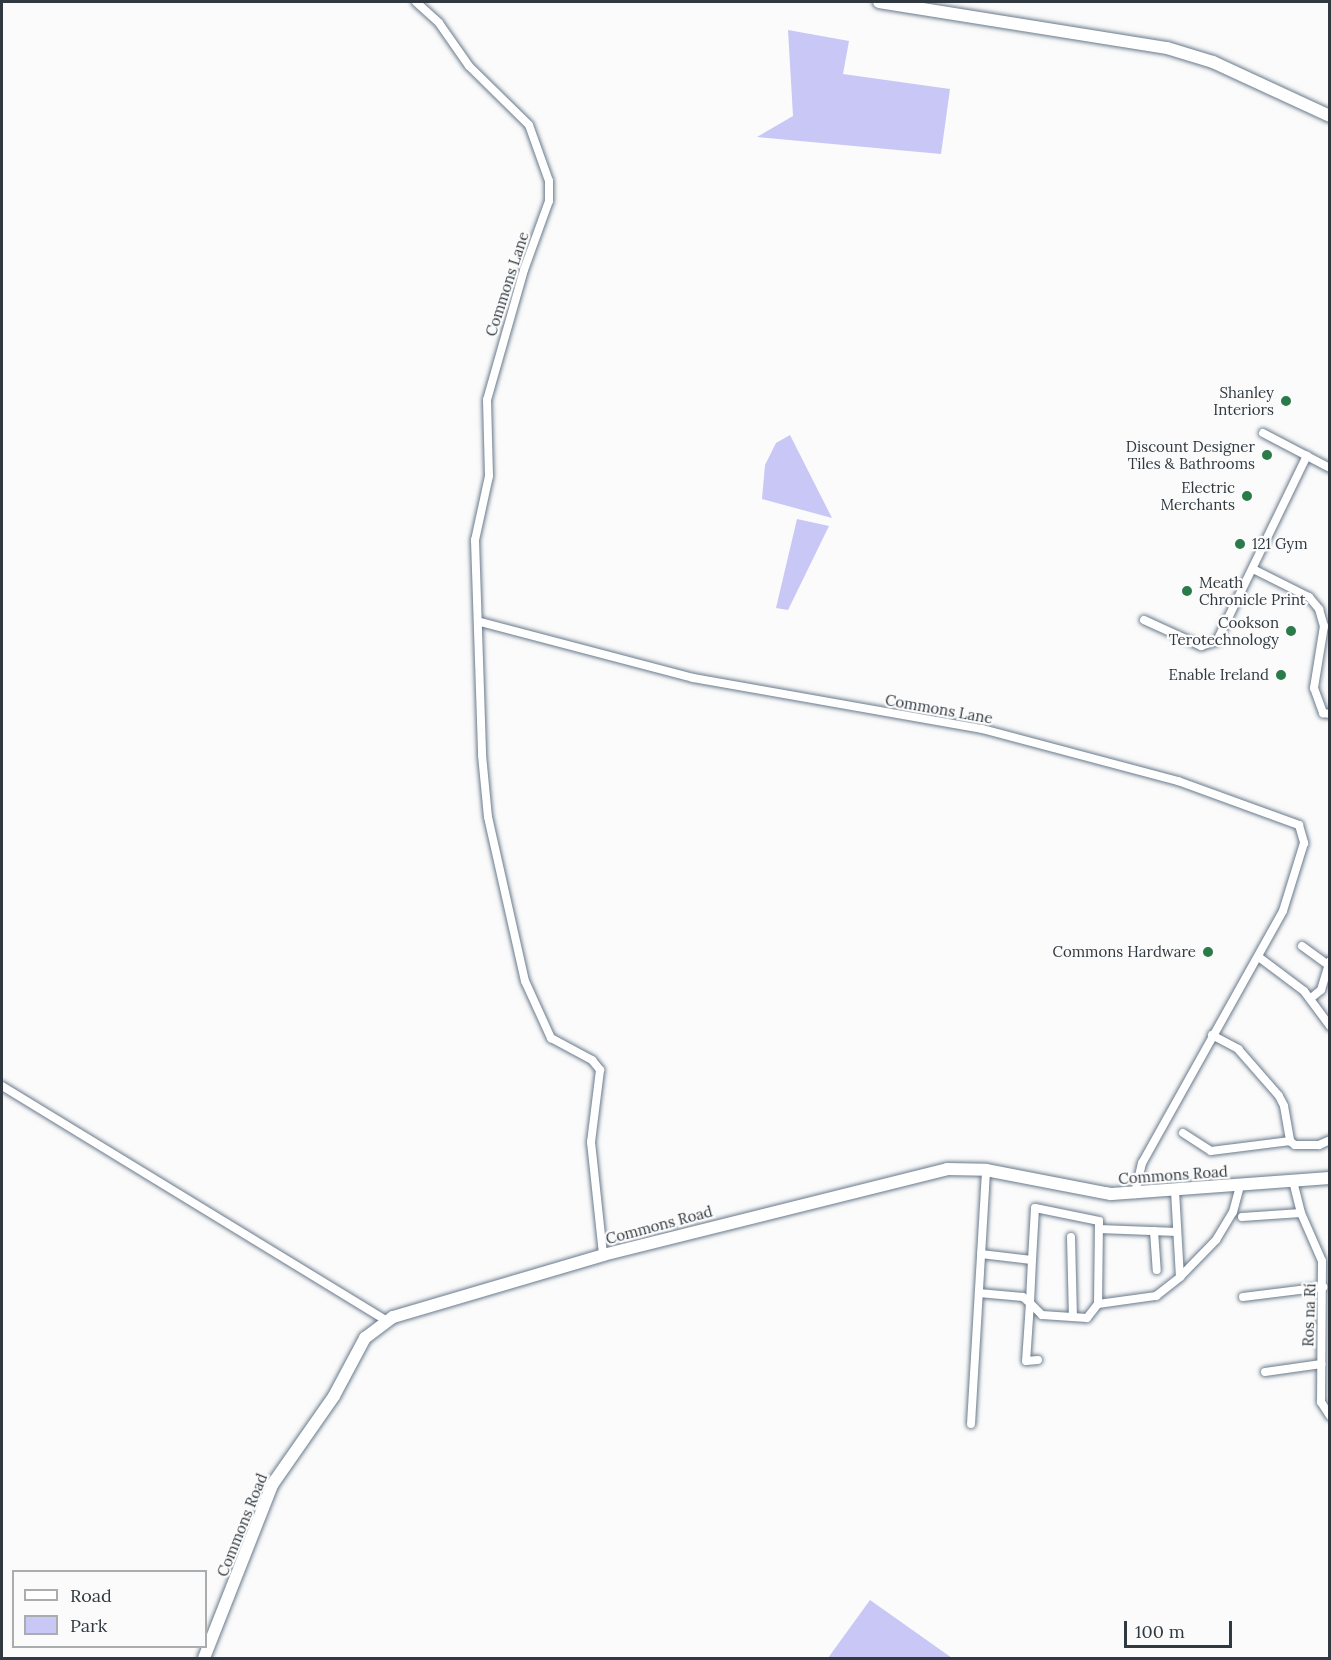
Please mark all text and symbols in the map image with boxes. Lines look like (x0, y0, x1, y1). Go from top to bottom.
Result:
street label: Commons Lane (482, 229, 532, 339)
place label: Shanley Interiors (1213, 383, 1274, 418)
marker: Shanley Interiors (1279, 394, 1293, 408)
place label: Discount Designer Tiles & Bathrooms (1126, 437, 1255, 472)
marker: Discount Designer Tiles & Bathrooms (1260, 448, 1274, 462)
place label: Electric Merchants (1160, 478, 1235, 513)
marker: Electric Merchants (1240, 489, 1254, 503)
place label: 121 Gym (1252, 535, 1308, 553)
marker: 121 Gym (1233, 537, 1247, 551)
place label: Meath Chronicle Print (1199, 573, 1306, 608)
marker: Meath Chronicle Print (1180, 584, 1194, 598)
place label: Cookson Terotechnology (1169, 613, 1279, 648)
marker: Cookson Terotechnology (1284, 624, 1298, 638)
place label: Enable Ireland (1169, 666, 1269, 684)
marker: Enable Ireland (1274, 668, 1288, 682)
street label: Commons Lane (884, 691, 994, 727)
place label: Commons Hardware (1052, 943, 1196, 961)
marker: Commons Hardware (1201, 945, 1215, 959)
street label: Commons Road (1118, 1162, 1228, 1188)
street label: Commons Road (604, 1202, 714, 1248)
street label: Ros na Rí (1299, 1283, 1319, 1347)
street label: Commons Road (213, 1471, 271, 1579)
legend (12, 1570, 207, 1648)
text: Road (70, 1584, 112, 1607)
scale bar (1127, 1609, 1235, 1647)
text: Park (70, 1614, 107, 1637)
text: 100 m (1135, 1620, 1185, 1643)

